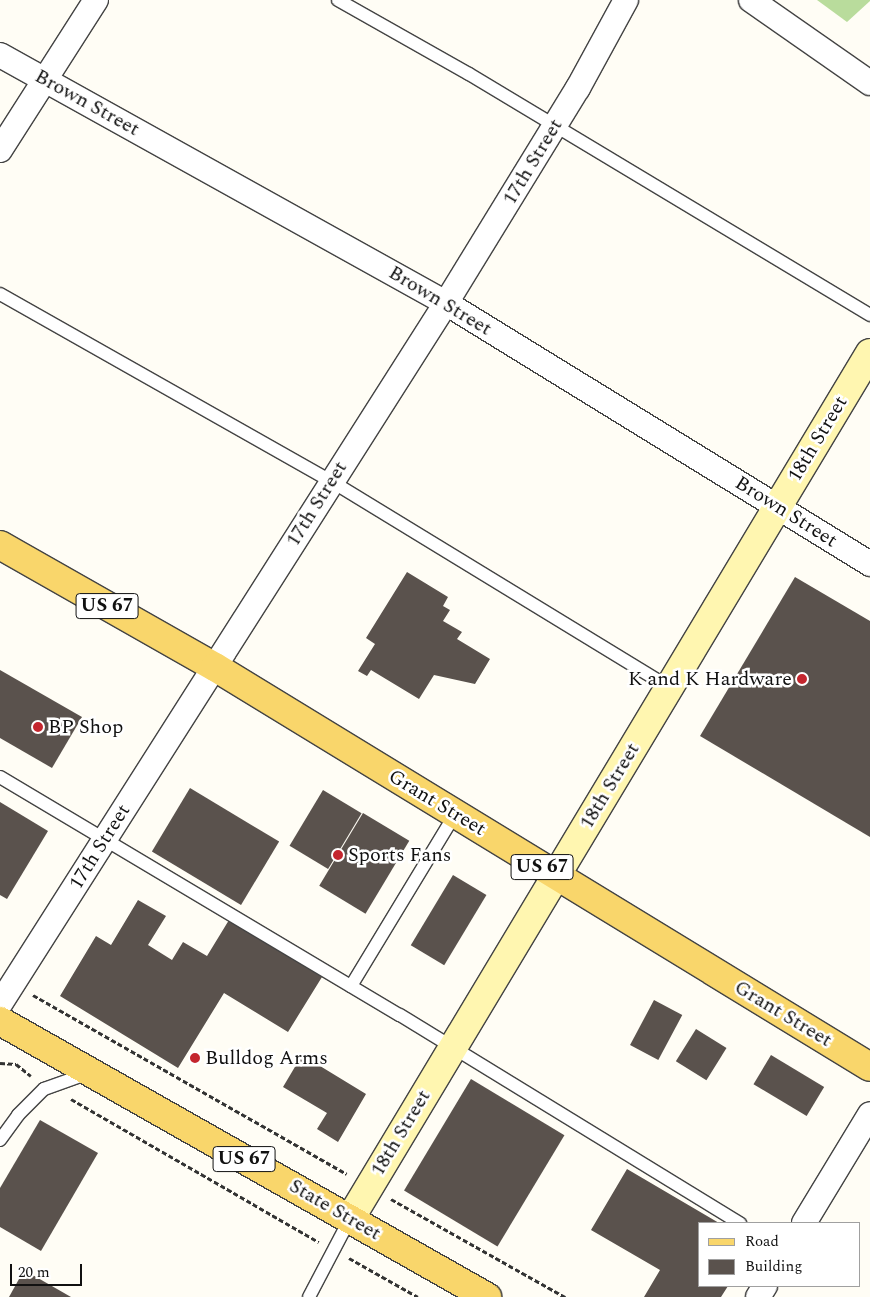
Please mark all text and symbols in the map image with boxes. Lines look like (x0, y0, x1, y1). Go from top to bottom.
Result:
street label: Brown Street (30, 64, 144, 142)
street label: 17th Street (498, 115, 568, 209)
street label: Brown Street (384, 261, 496, 341)
street label: 18th Street (783, 392, 853, 486)
street label: 17th Street (281, 457, 353, 551)
street label: Brown Street (730, 471, 842, 553)
road number: US 67 (74, 590, 140, 622)
place label: K and K Hardware (628, 667, 792, 691)
marker: K and K Hardware (796, 673, 808, 685)
place label: BP Shop (48, 715, 123, 739)
marker: BP Shop (32, 721, 44, 733)
street label: 18th Street (575, 739, 645, 833)
street label: Grant Street (384, 765, 490, 841)
street label: 17th Street (64, 800, 136, 894)
place label: Sports Fans (348, 843, 451, 867)
marker: Sports Fans (332, 849, 344, 861)
road number: US 67 (510, 850, 574, 884)
street label: Grant Street (730, 976, 836, 1052)
place label: Bulldog Arms (205, 1046, 328, 1070)
marker: Bulldog Arms (189, 1052, 201, 1064)
street label: 18th Street (366, 1086, 436, 1180)
road number: US 67 (212, 1142, 276, 1176)
street label: State Street (285, 1174, 385, 1246)
legend (698, 1222, 860, 1287)
text: Road (745, 1230, 779, 1253)
scale bar (12, 1254, 85, 1286)
text: Building (745, 1255, 802, 1278)
text: 20 m (18, 1261, 50, 1284)

